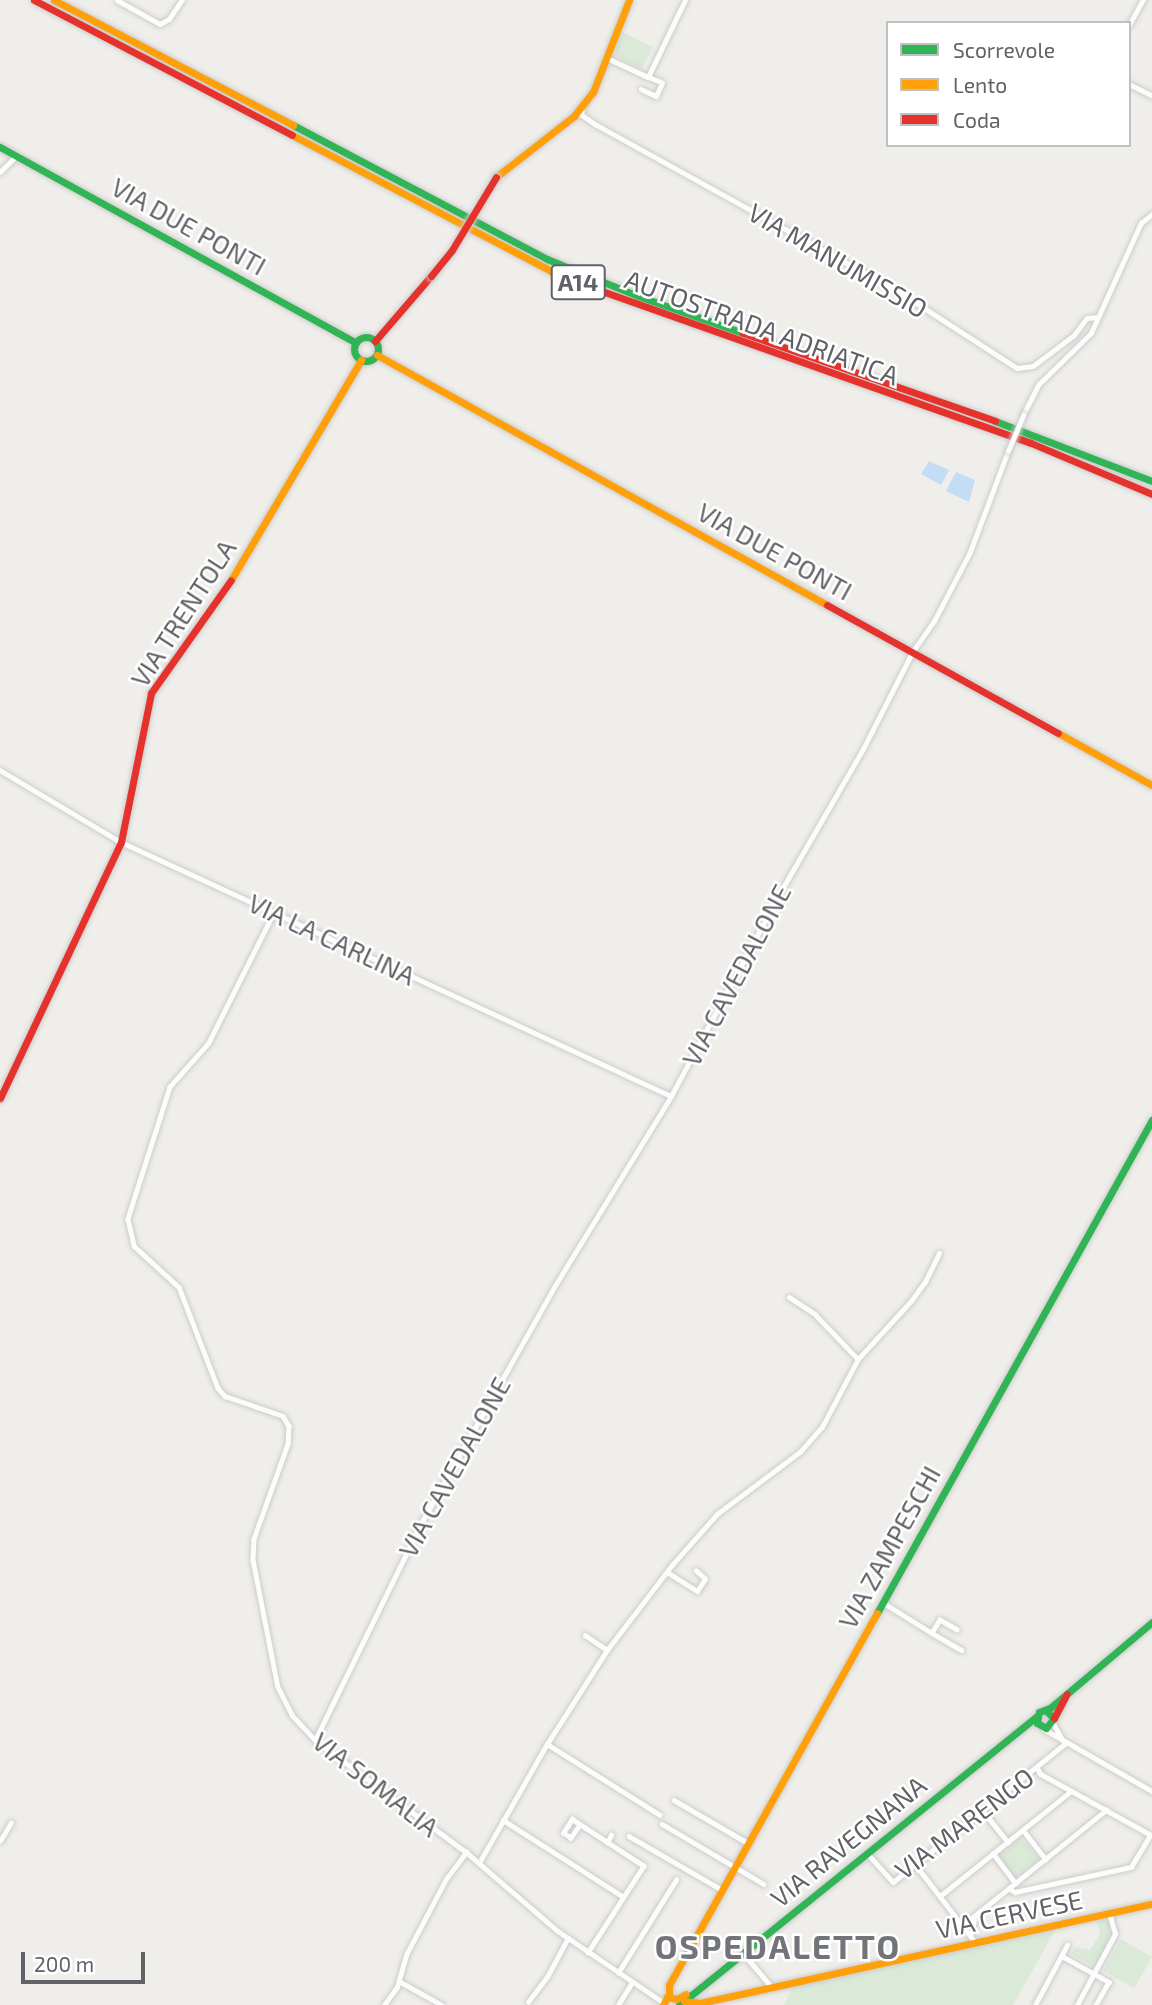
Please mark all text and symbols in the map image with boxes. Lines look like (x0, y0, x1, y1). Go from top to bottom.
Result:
legend (886, 21, 1131, 147)
text: Scorrevole (953, 37, 1055, 62)
text: Lento (953, 72, 1007, 97)
text: Coda (953, 107, 1000, 132)
street label: VIA DUE PONTI (106, 171, 272, 281)
street label: VIA MANUMISSIO (743, 196, 933, 324)
road number: A14 (550, 262, 606, 302)
street label: AUTOSTRADA ADRIATICA (620, 263, 904, 391)
street label: VIA DUE PONTI (692, 496, 858, 606)
street label: VIA TRENTOLA (124, 533, 242, 693)
street label: VIA CAVEDALONE (675, 879, 797, 1071)
street label: VIA LA CARLINA (243, 886, 421, 992)
street label: VIA CAVEDALONE (391, 1371, 517, 1563)
street label: VIA ZAMPESCHI (831, 1460, 947, 1634)
street label: VIA SOMALIA (307, 1725, 445, 1843)
street label: VIA MARENGO (888, 1761, 1040, 1885)
street label: VIA RAVEGNANA (764, 1769, 932, 1913)
street label: VIA CERVESE (933, 1883, 1085, 1945)
district label: OSPEDALETTO (656, 1927, 900, 1967)
scale bar (24, 1938, 149, 1982)
text: 200 m (34, 1951, 94, 1976)

